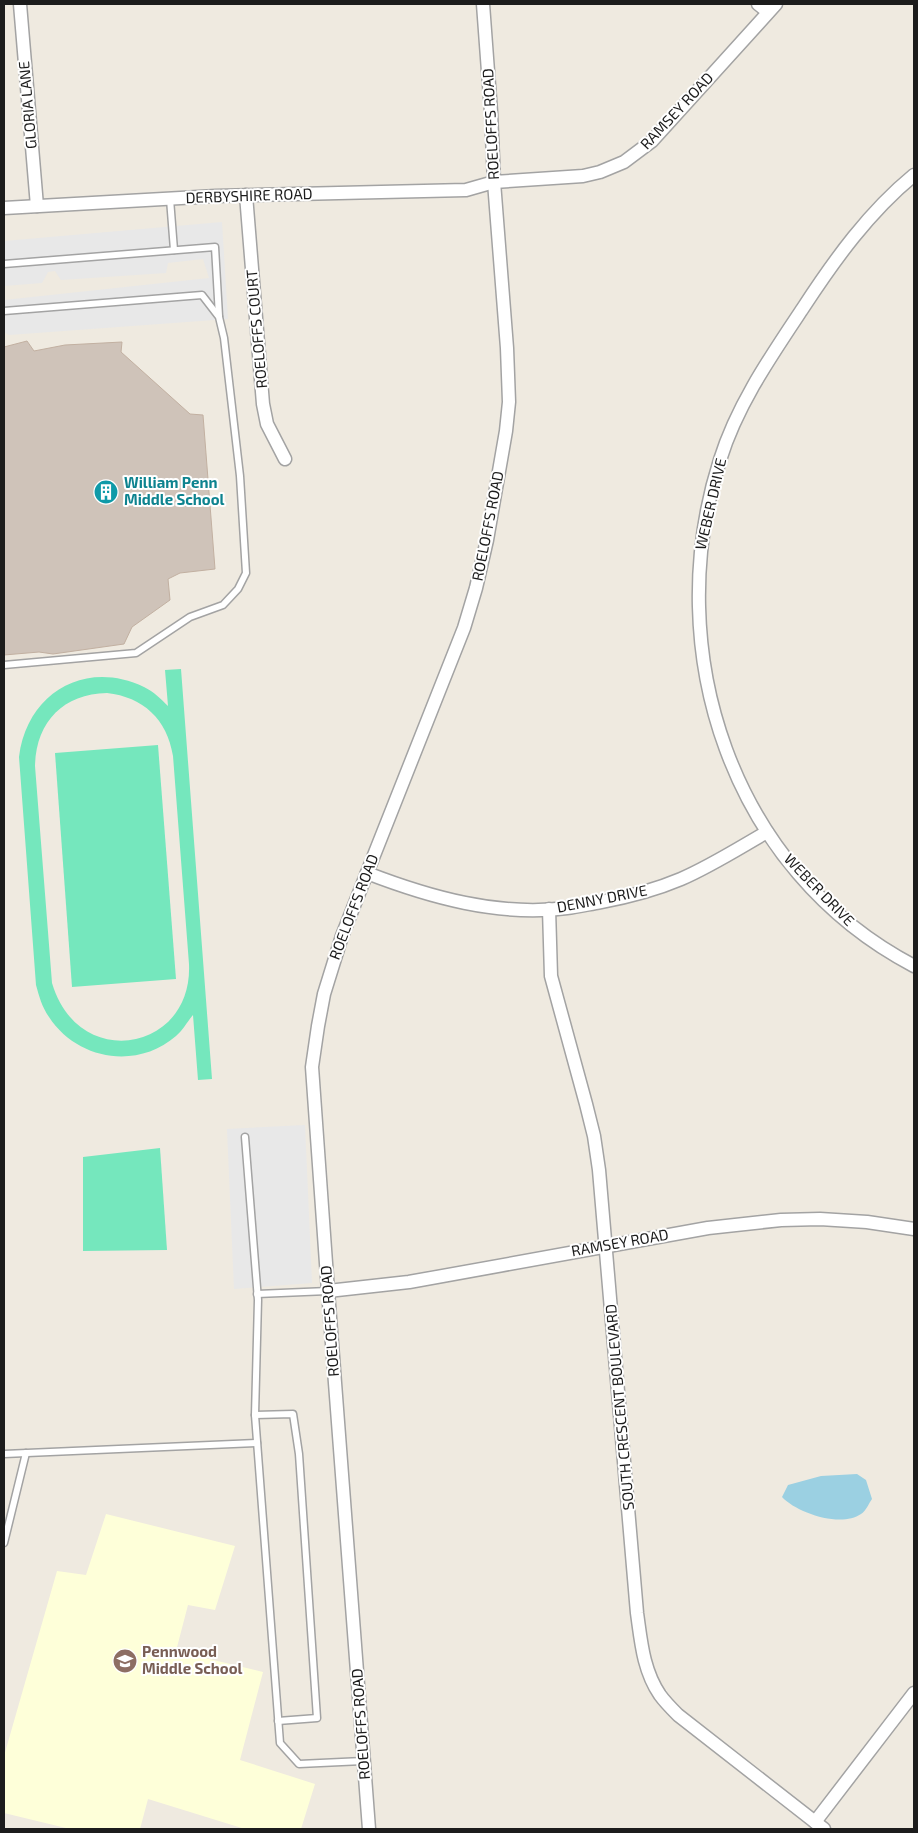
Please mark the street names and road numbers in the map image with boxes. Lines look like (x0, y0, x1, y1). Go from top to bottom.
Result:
street label: GLORIA LANE (14, 60, 40, 150)
street label: ROELOFFS ROAD (478, 68, 502, 180)
street label: RAMSEY ROAD (636, 68, 716, 153)
street label: DERBYSHIRE ROAD (185, 184, 313, 206)
street label: ROELOFFS COURT (242, 269, 270, 389)
street label: WEBER DRIVE (691, 456, 729, 551)
street label: ROELOFFS ROAD (468, 469, 507, 582)
street label: WEBER DRIVE (781, 849, 859, 929)
street label: ROELOFFS ROAD (325, 851, 381, 962)
street label: DENNY DRIVE (555, 880, 649, 916)
street label: RAMSEY ROAD (570, 1225, 670, 1259)
street label: ROELOFFS ROAD (316, 1265, 342, 1377)
street label: SOUTH CRESCENT BOULEVARD (601, 1303, 637, 1511)
street label: ROELOFFS ROAD (347, 1668, 373, 1780)

